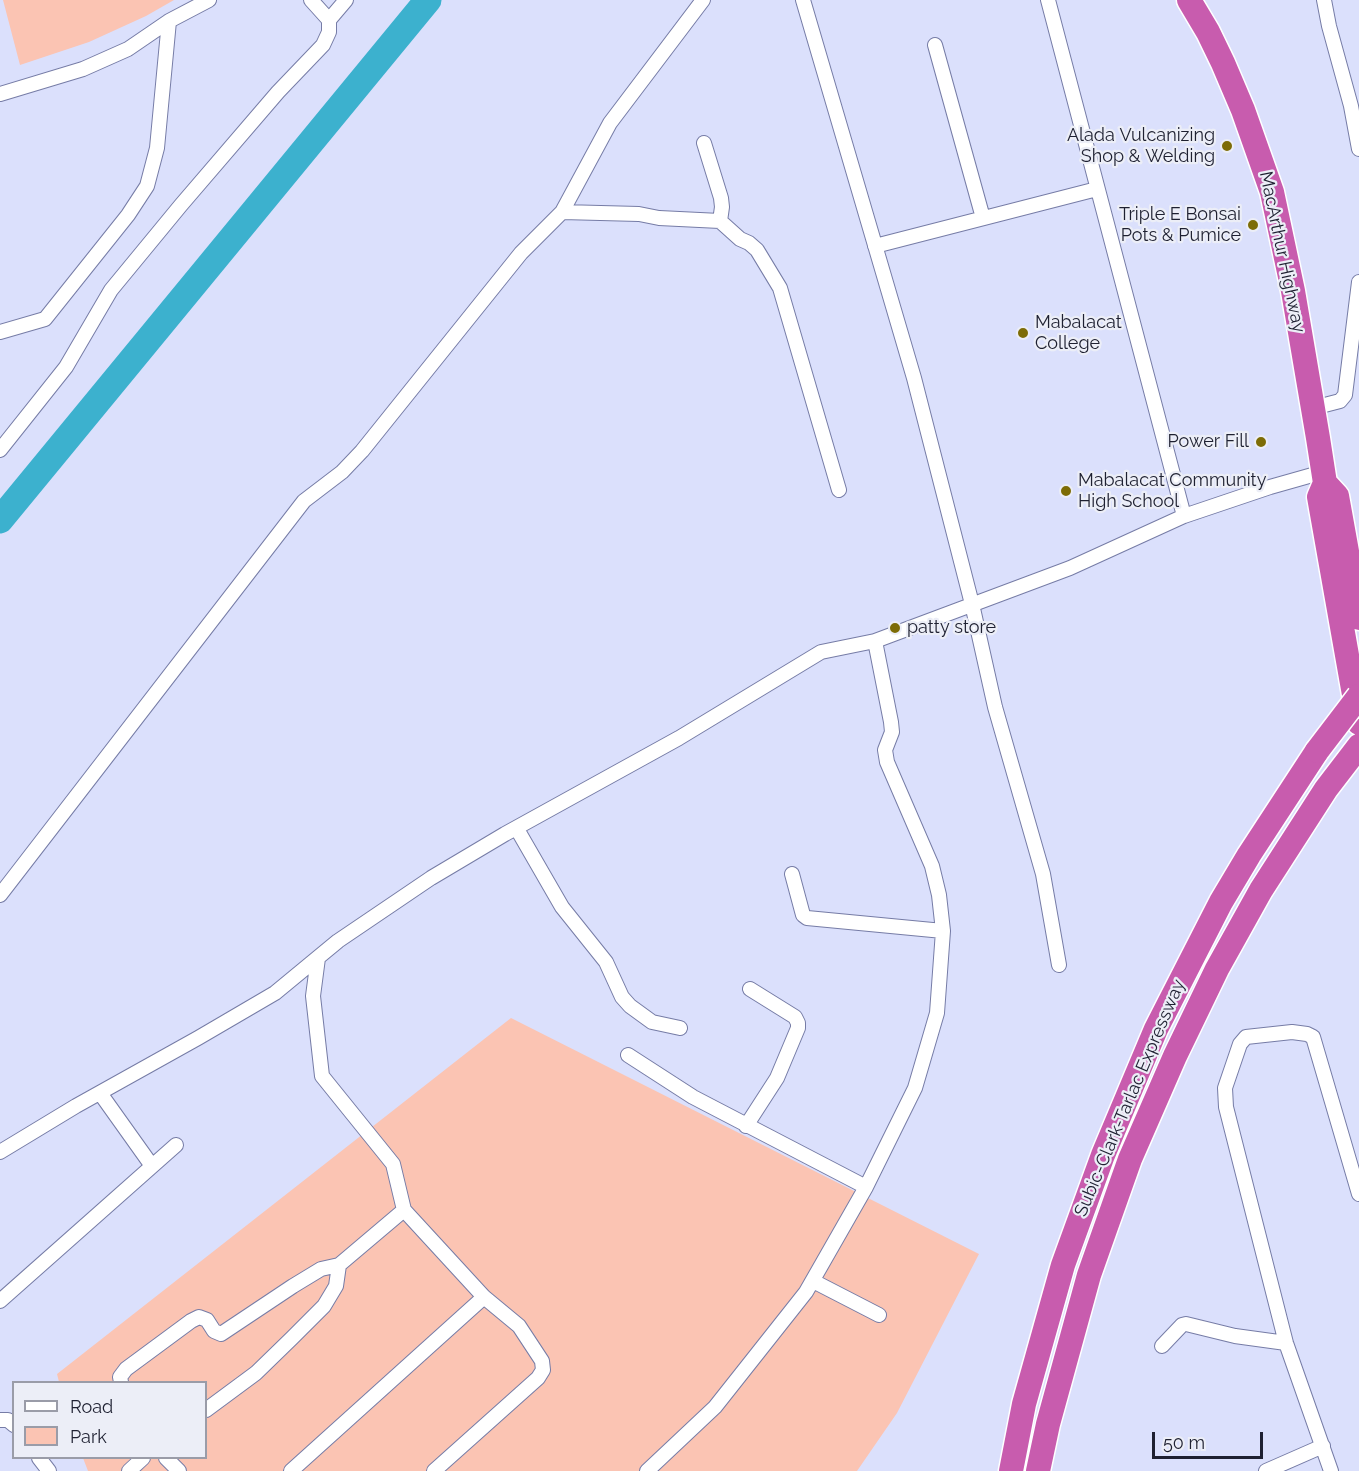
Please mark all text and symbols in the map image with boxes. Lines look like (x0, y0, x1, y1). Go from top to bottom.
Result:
place label: Alada Vulcanizing Shop & Welding (1067, 125, 1215, 168)
marker: Alada Vulcanizing Shop & Welding (1220, 139, 1234, 153)
street label: MacArthur Highway (1254, 169, 1310, 335)
place label: Triple E Bonsai Pots & Pumice (1119, 204, 1241, 246)
marker: Triple E Bonsai Pots & Pumice (1246, 218, 1260, 232)
place label: Mabalacat College (1035, 312, 1122, 354)
marker: Mabalacat College (1016, 326, 1030, 340)
place label: Power Fill (1168, 431, 1249, 453)
marker: Power Fill (1254, 435, 1268, 449)
place label: Mabalacat Community High School (1078, 470, 1266, 512)
marker: Mabalacat Community High School (1059, 484, 1073, 498)
place label: patty store (907, 617, 996, 639)
marker: patty store (888, 621, 902, 635)
street label: Subic-Clark-Tarlac Expressway (1070, 976, 1190, 1220)
legend (12, 1381, 207, 1459)
text: Road (70, 1396, 113, 1417)
scale bar (1155, 1420, 1266, 1458)
text: Park (70, 1426, 107, 1447)
text: 50 m (1163, 1432, 1205, 1453)

